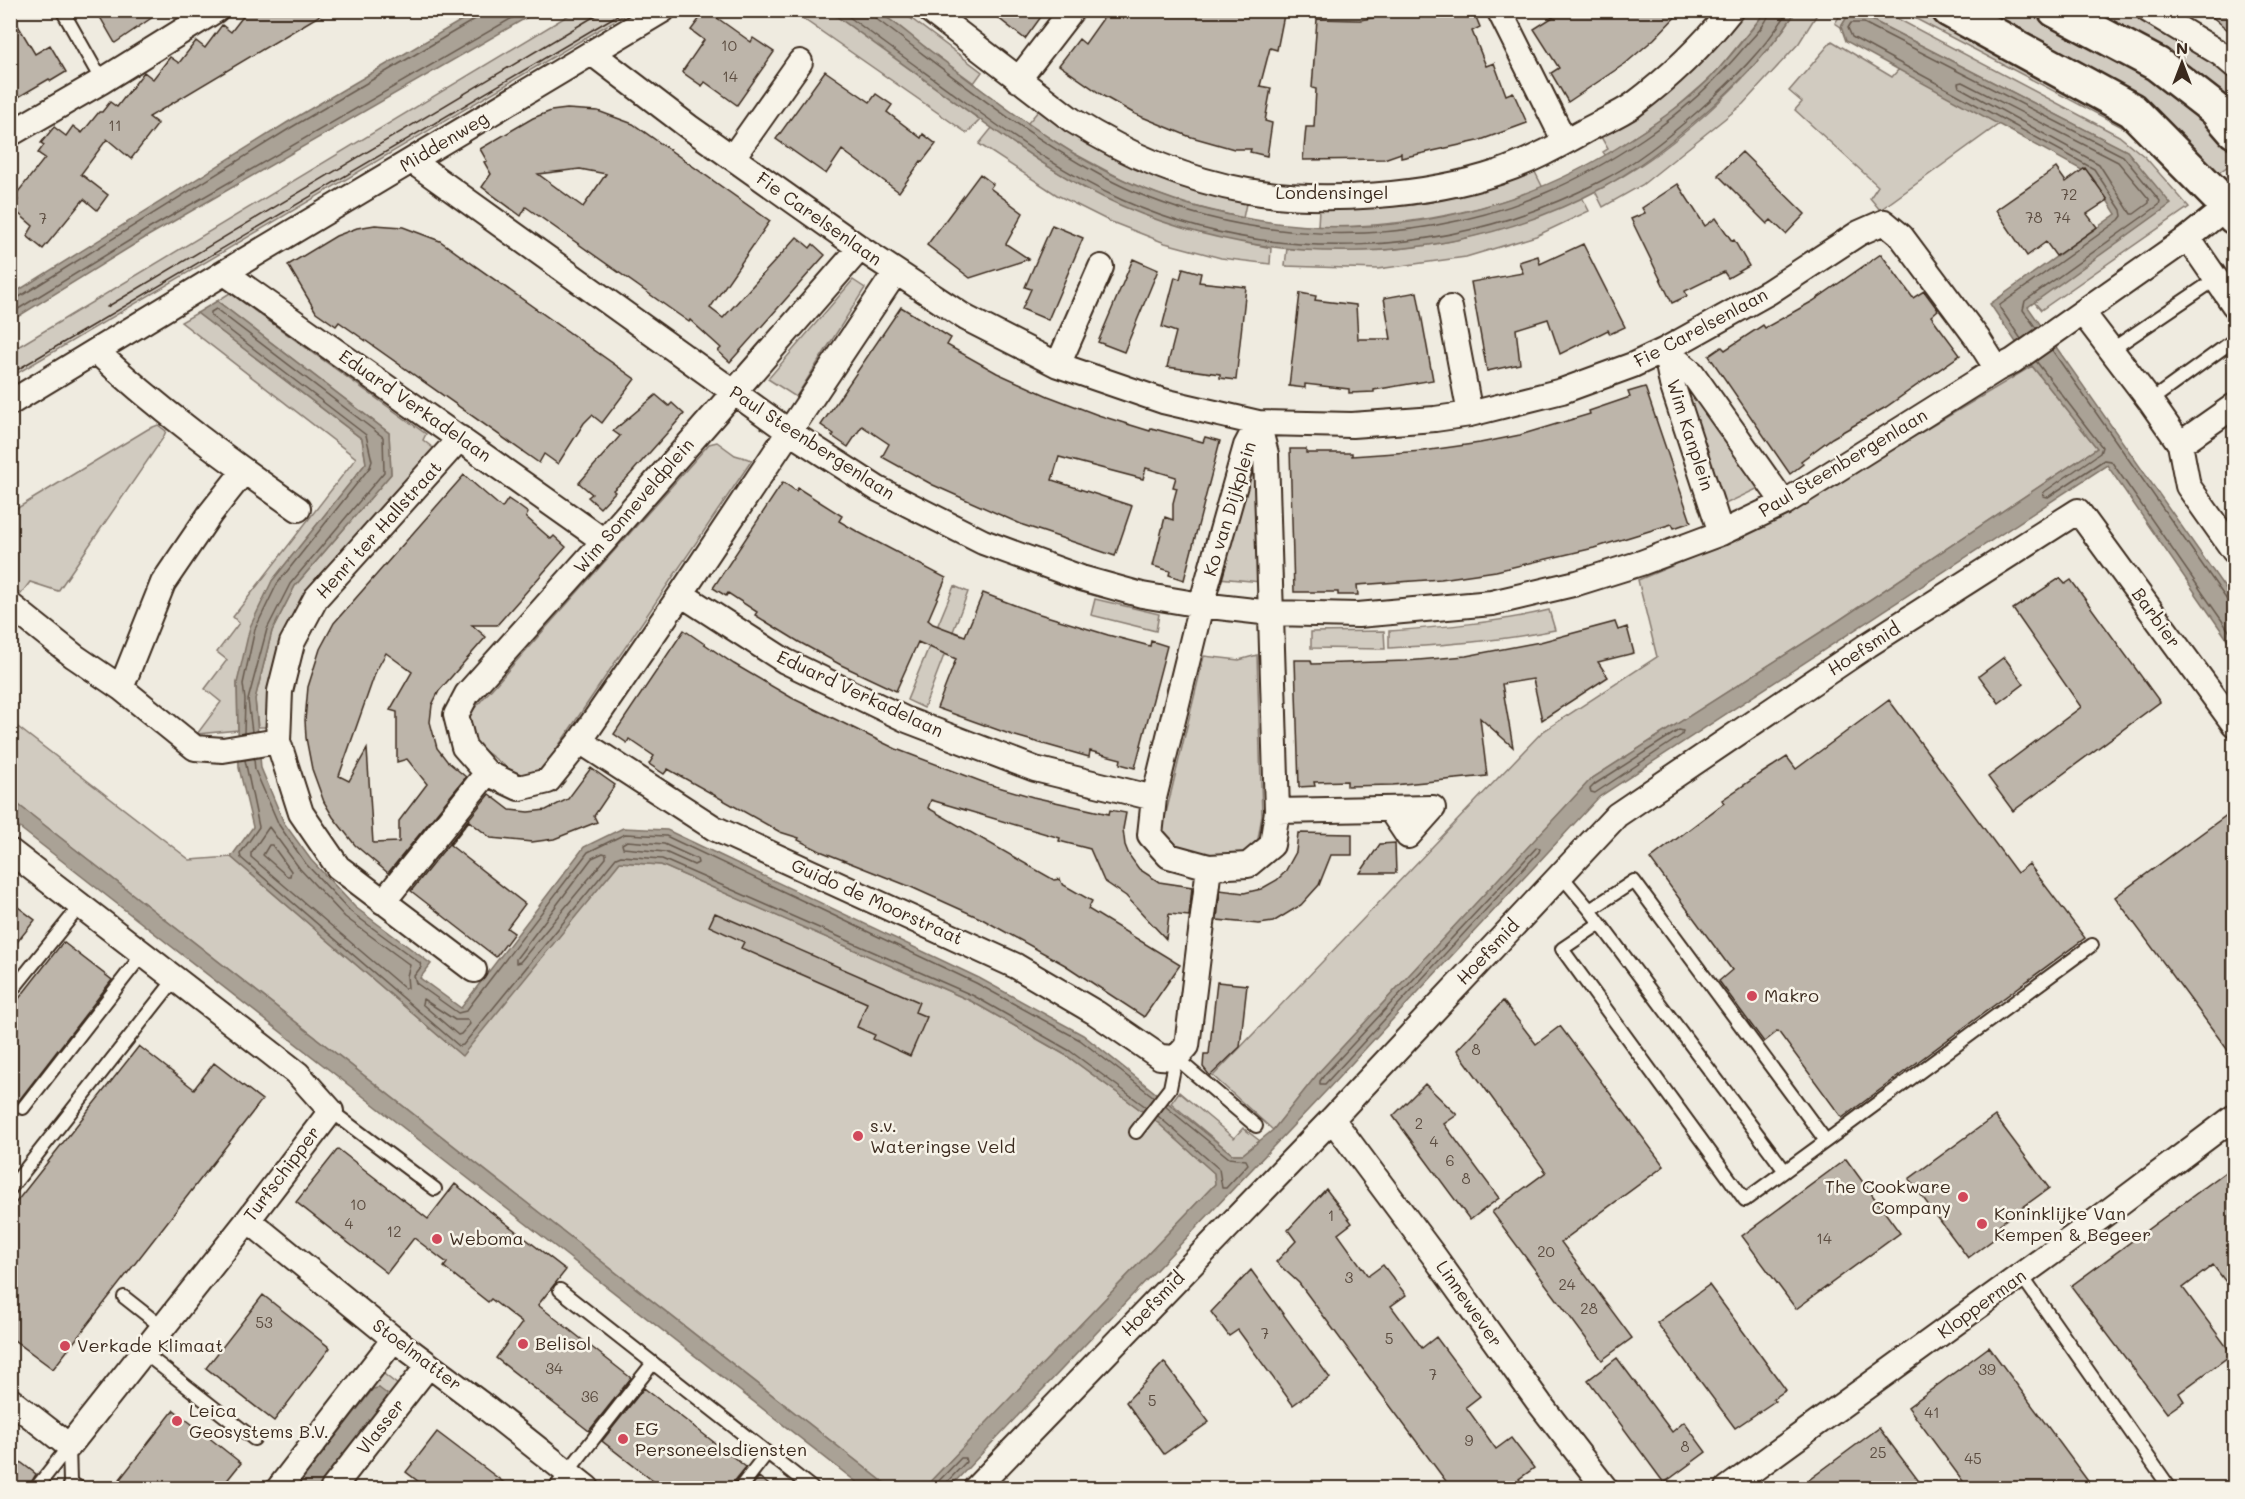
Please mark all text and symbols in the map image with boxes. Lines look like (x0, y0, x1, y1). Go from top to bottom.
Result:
north arrow (2152, 33, 2212, 93)
house number: 10 (721, 35, 737, 55)
text: N (2176, 37, 2188, 58)
house number: 14 (722, 66, 738, 86)
street label: Middenweg (395, 105, 492, 177)
house number: 11 (108, 115, 122, 135)
street label: Fie Carelsenlaan (752, 166, 887, 270)
street label: Londensingel (1276, 180, 1388, 204)
house number: 72 (2061, 184, 2077, 204)
house number: 78 (2025, 207, 2043, 227)
house number: 74 (2053, 207, 2071, 227)
house number: 7 (39, 208, 47, 228)
street label: Fie Carelsenlaan (1630, 282, 1772, 372)
street label: Eduard Verkadelaan (335, 343, 497, 467)
street label: Wim Kanplein (1662, 376, 1720, 493)
street label: Paul Steenbergenlaan (725, 380, 900, 505)
street label: Paul Steenbergenlaan (1754, 402, 1931, 522)
street label: Wim Sonneveldplein (568, 433, 699, 578)
street label: Ko van Dijkplein (1197, 438, 1261, 579)
street label: Henri ter Hallstraat (310, 455, 446, 603)
street label: Barbier (2127, 583, 2187, 652)
street label: Hoefsmid (1823, 616, 1904, 680)
street label: Eduard Verkadelaan (773, 644, 948, 742)
street label: Guido de Moorstraat (788, 852, 967, 950)
street label: Hoefsmid (1451, 913, 1524, 989)
place label: Makro (1764, 983, 1819, 1007)
marker: Makro (1745, 989, 1759, 1003)
house number: 8 (1471, 1039, 1481, 1059)
place label: s.v. Wateringse Veld (870, 1113, 1015, 1158)
house number: 2 (1415, 1113, 1423, 1133)
street label: Turfschipper (238, 1121, 325, 1226)
marker: s.v. Wateringse Veld (851, 1129, 865, 1143)
house number: 4 (1430, 1131, 1439, 1151)
house number: 6 (1445, 1150, 1455, 1170)
house number: 8 (1461, 1168, 1471, 1188)
place label: The Cookware Company (1825, 1174, 1951, 1219)
marker: The Cookware Company (1956, 1190, 1970, 1204)
house number: 10 (350, 1194, 366, 1214)
place label: Koninklijke Van Kempen & Begeer (1994, 1201, 2151, 1246)
house number: 1 (1328, 1205, 1334, 1225)
house number: 4 (345, 1213, 354, 1233)
marker: Koninklijke Van Kempen & Begeer (1975, 1217, 1989, 1231)
house number: 12 (386, 1221, 402, 1241)
place label: Weboma (449, 1226, 524, 1250)
house number: 14 (1816, 1228, 1832, 1248)
marker: Weboma (430, 1232, 444, 1246)
house number: 20 (1537, 1241, 1555, 1261)
street label: Linnewever (1431, 1255, 1509, 1352)
street label: Klopperman (1932, 1263, 2031, 1343)
street label: Hoefsmid (1115, 1266, 1189, 1341)
house number: 3 (1345, 1267, 1354, 1287)
house number: 24 (1558, 1274, 1576, 1294)
house number: 28 (1580, 1298, 1598, 1318)
house number: 53 (255, 1312, 273, 1332)
street label: Stoelmatter (368, 1313, 467, 1396)
house number: 7 (1261, 1323, 1269, 1343)
house number: 5 (1385, 1328, 1393, 1348)
place label: Belisol (535, 1331, 591, 1355)
place label: Verkade Klimaat (77, 1333, 223, 1357)
marker: Belisol (516, 1337, 530, 1351)
marker: Verkade Klimaat (58, 1339, 72, 1353)
house number: 34 (545, 1358, 563, 1378)
house number: 39 (1978, 1359, 1996, 1379)
house number: 7 (1429, 1364, 1437, 1384)
house number: 36 (581, 1386, 599, 1406)
house number: 5 (1148, 1390, 1156, 1410)
street label: Vlasser (351, 1393, 410, 1459)
place label: Leica Geosystems B.V. (189, 1398, 329, 1443)
house number: 41 (1924, 1402, 1940, 1422)
marker: Leica Geosystems B.V. (170, 1414, 184, 1428)
place label: EG Personeelsdiensten (635, 1416, 807, 1461)
house number: 9 (1465, 1430, 1474, 1450)
marker: EG Personeelsdiensten (616, 1432, 630, 1446)
house number: 8 (1680, 1436, 1690, 1456)
house number: 25 (1869, 1442, 1887, 1462)
house number: 45 (1964, 1448, 1982, 1468)

